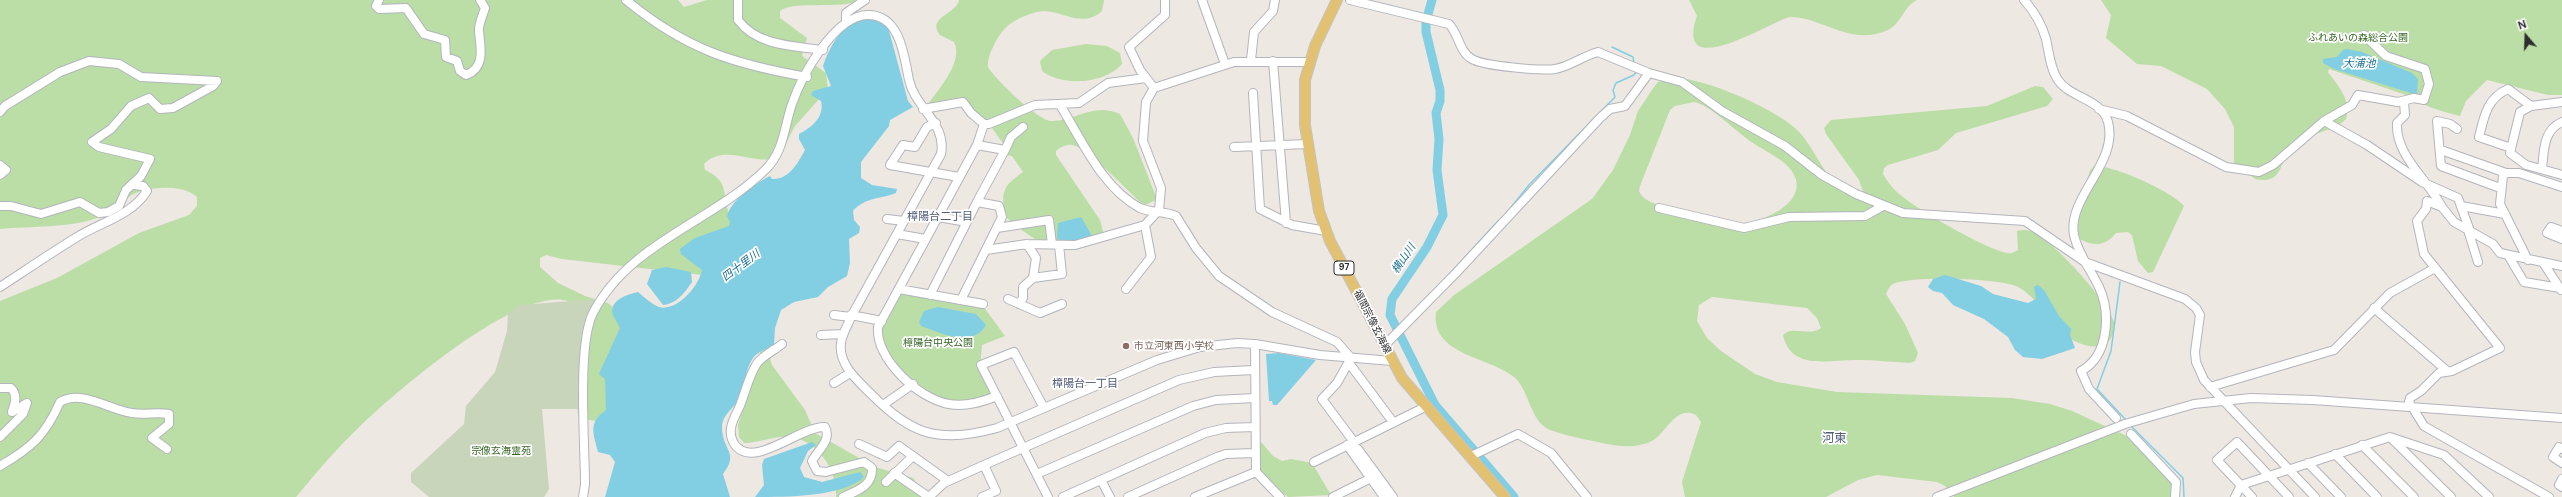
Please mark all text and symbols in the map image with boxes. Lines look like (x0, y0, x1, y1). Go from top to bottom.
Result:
north arrow (2506, 16, 2546, 56)
text: N (2516, 17, 2528, 33)
park label: ふれあいの森総合公園 (2308, 32, 2408, 44)
water label: 大浦池 (2343, 57, 2375, 71)
district label: 樟陽台二丁目 (907, 210, 973, 224)
water label: 横山川 (1389, 242, 1419, 276)
water label: 四十里川 (719, 247, 763, 285)
road number: 97 (1334, 261, 1354, 275)
street label: 福間宗像玄海線 (1351, 288, 1393, 356)
park label: 樟陽台中央公園 (903, 337, 973, 349)
place label: 市立河東西小学校 (1134, 340, 1214, 352)
marker: 市立河東西小学校 (1121, 341, 1131, 351)
district label: 樟陽台一丁目 (1052, 377, 1118, 391)
district label: 河東 (1822, 432, 1846, 446)
park label: 宗像玄海霊苑 (471, 445, 531, 457)

